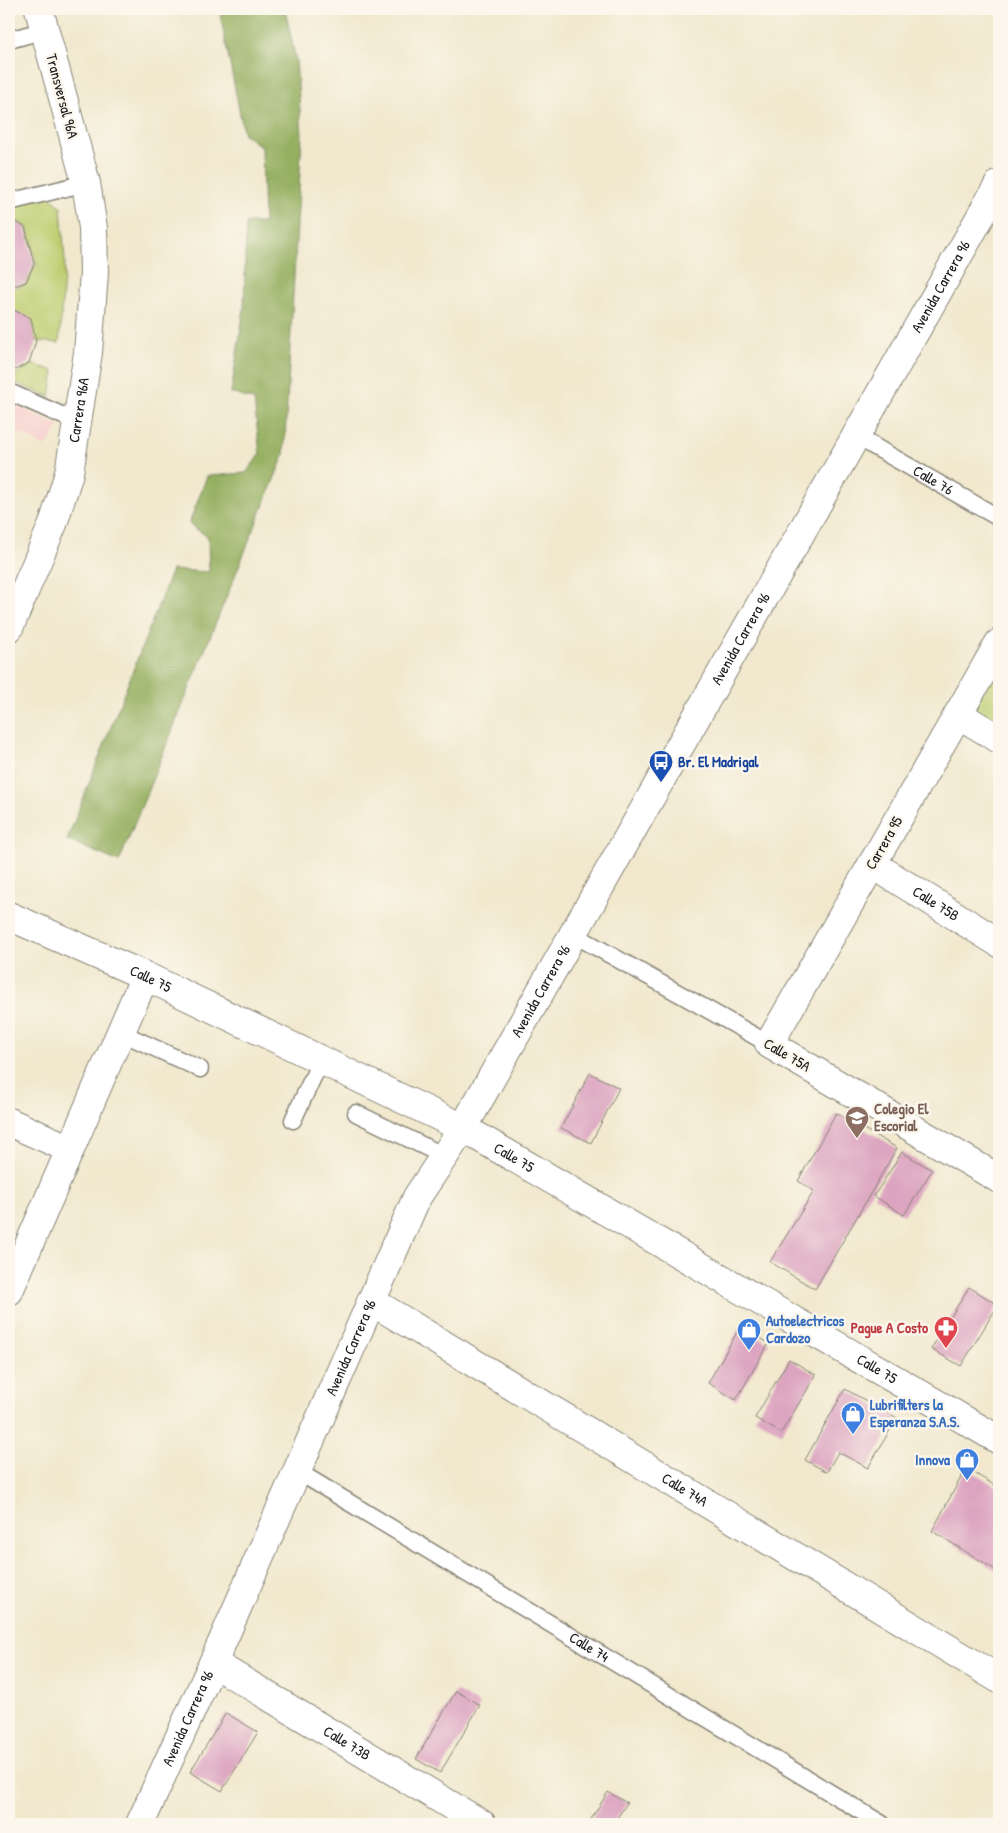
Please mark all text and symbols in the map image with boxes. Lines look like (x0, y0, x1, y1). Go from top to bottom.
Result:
street label: Transversal 96A (41, 51, 84, 141)
street label: Avenida Carrera 96 (906, 236, 975, 336)
street label: Carrera 96A (63, 375, 94, 444)
street label: Calle 76 (909, 460, 957, 500)
street label: Avenida Carrera 96 (706, 589, 775, 689)
bus stop icon: Br. El Madrigal (648, 749, 674, 783)
place label: Br. El Madrigal (678, 751, 759, 773)
street label: Carrera 95 (860, 812, 908, 873)
street label: Calle 75B (909, 881, 963, 926)
street label: Avenida Carrera 96 (506, 941, 575, 1041)
street label: Calle 75 (127, 960, 176, 997)
street label: Calle 75A (760, 1033, 815, 1077)
place label: Colegio El Escorial (874, 1098, 929, 1136)
school or university icon: Colegio El Escorial (844, 1105, 870, 1139)
street label: Calle 75 (490, 1137, 539, 1178)
street label: Avenida Carrera 96 (320, 1296, 381, 1399)
place label: Autoelectricos Cardozo (766, 1310, 844, 1348)
pharmacy icon: Pague A Costo (933, 1315, 959, 1349)
shop icon: Autoelectricos Cardozo (736, 1317, 762, 1351)
place label: Pague A Costo (851, 1317, 928, 1339)
street label: Calle 75 (853, 1348, 902, 1389)
place label: Lubrifilters la Esperanza S.A.S. (870, 1394, 960, 1433)
shop icon: Lubrifilters la Esperanza S.A.S. (840, 1401, 866, 1435)
shop icon: Innova (954, 1447, 980, 1481)
place label: Innova (915, 1449, 950, 1470)
street label: Calle 74A (658, 1467, 712, 1512)
street label: Calle 74 (565, 1627, 613, 1667)
street label: Avenida Carrera 96 (157, 1667, 218, 1769)
street label: Calle 73B (319, 1720, 375, 1765)

